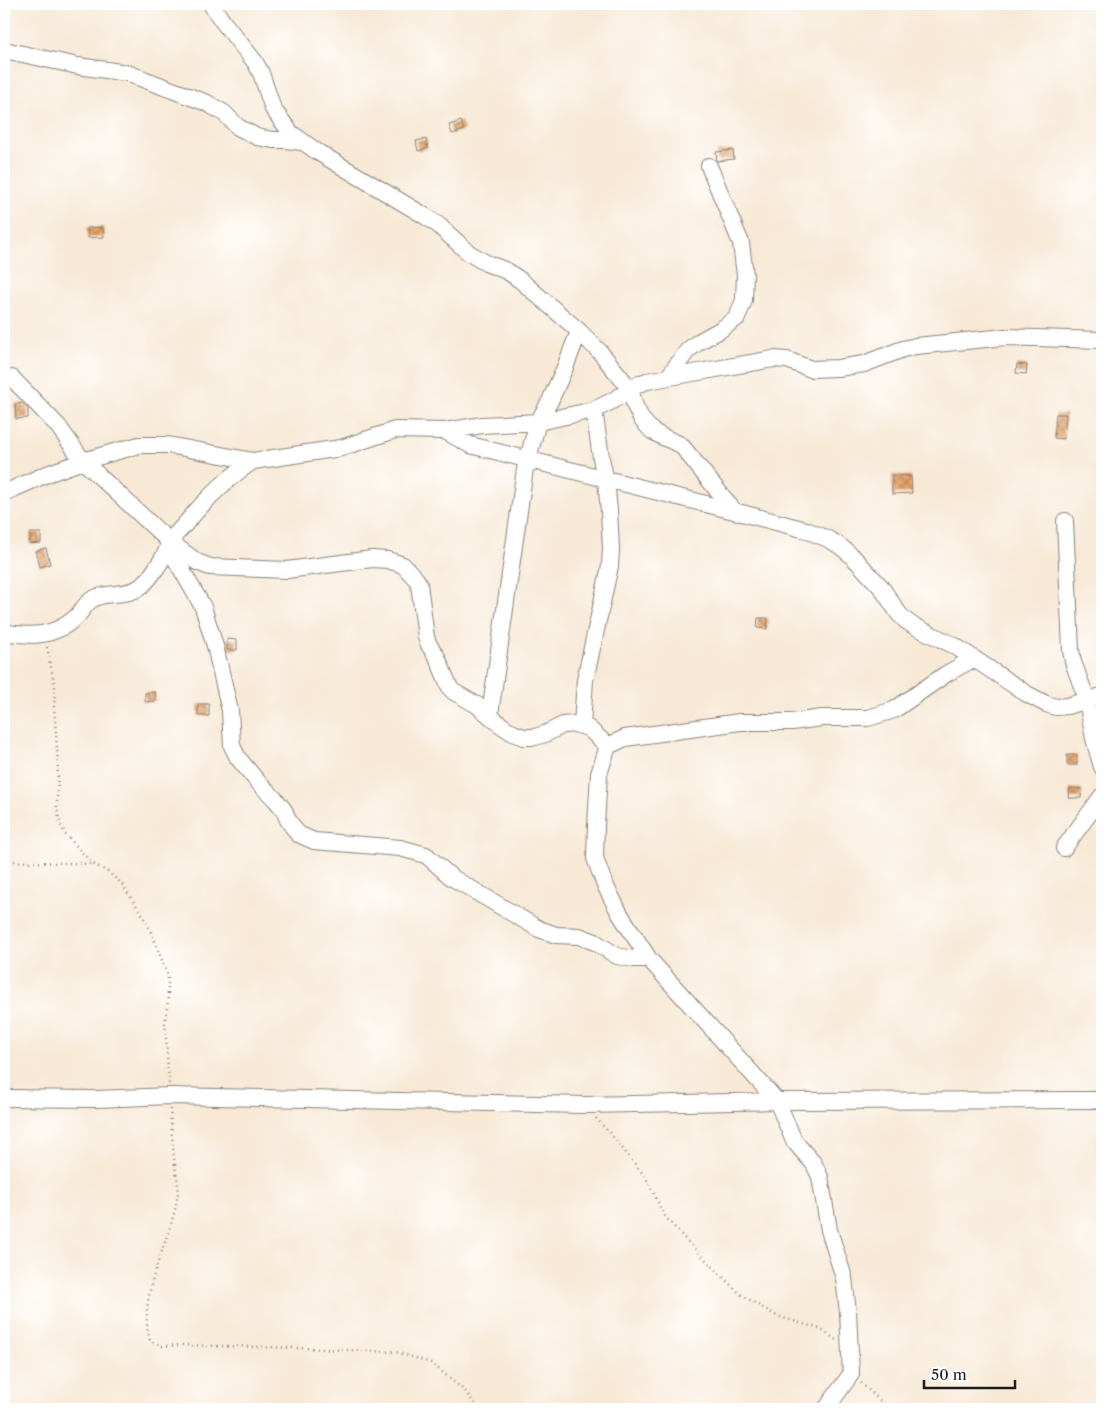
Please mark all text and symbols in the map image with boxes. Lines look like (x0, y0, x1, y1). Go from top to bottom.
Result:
scale bar (924, 1358, 1015, 1390)
text: 50 m (931, 1365, 967, 1384)

